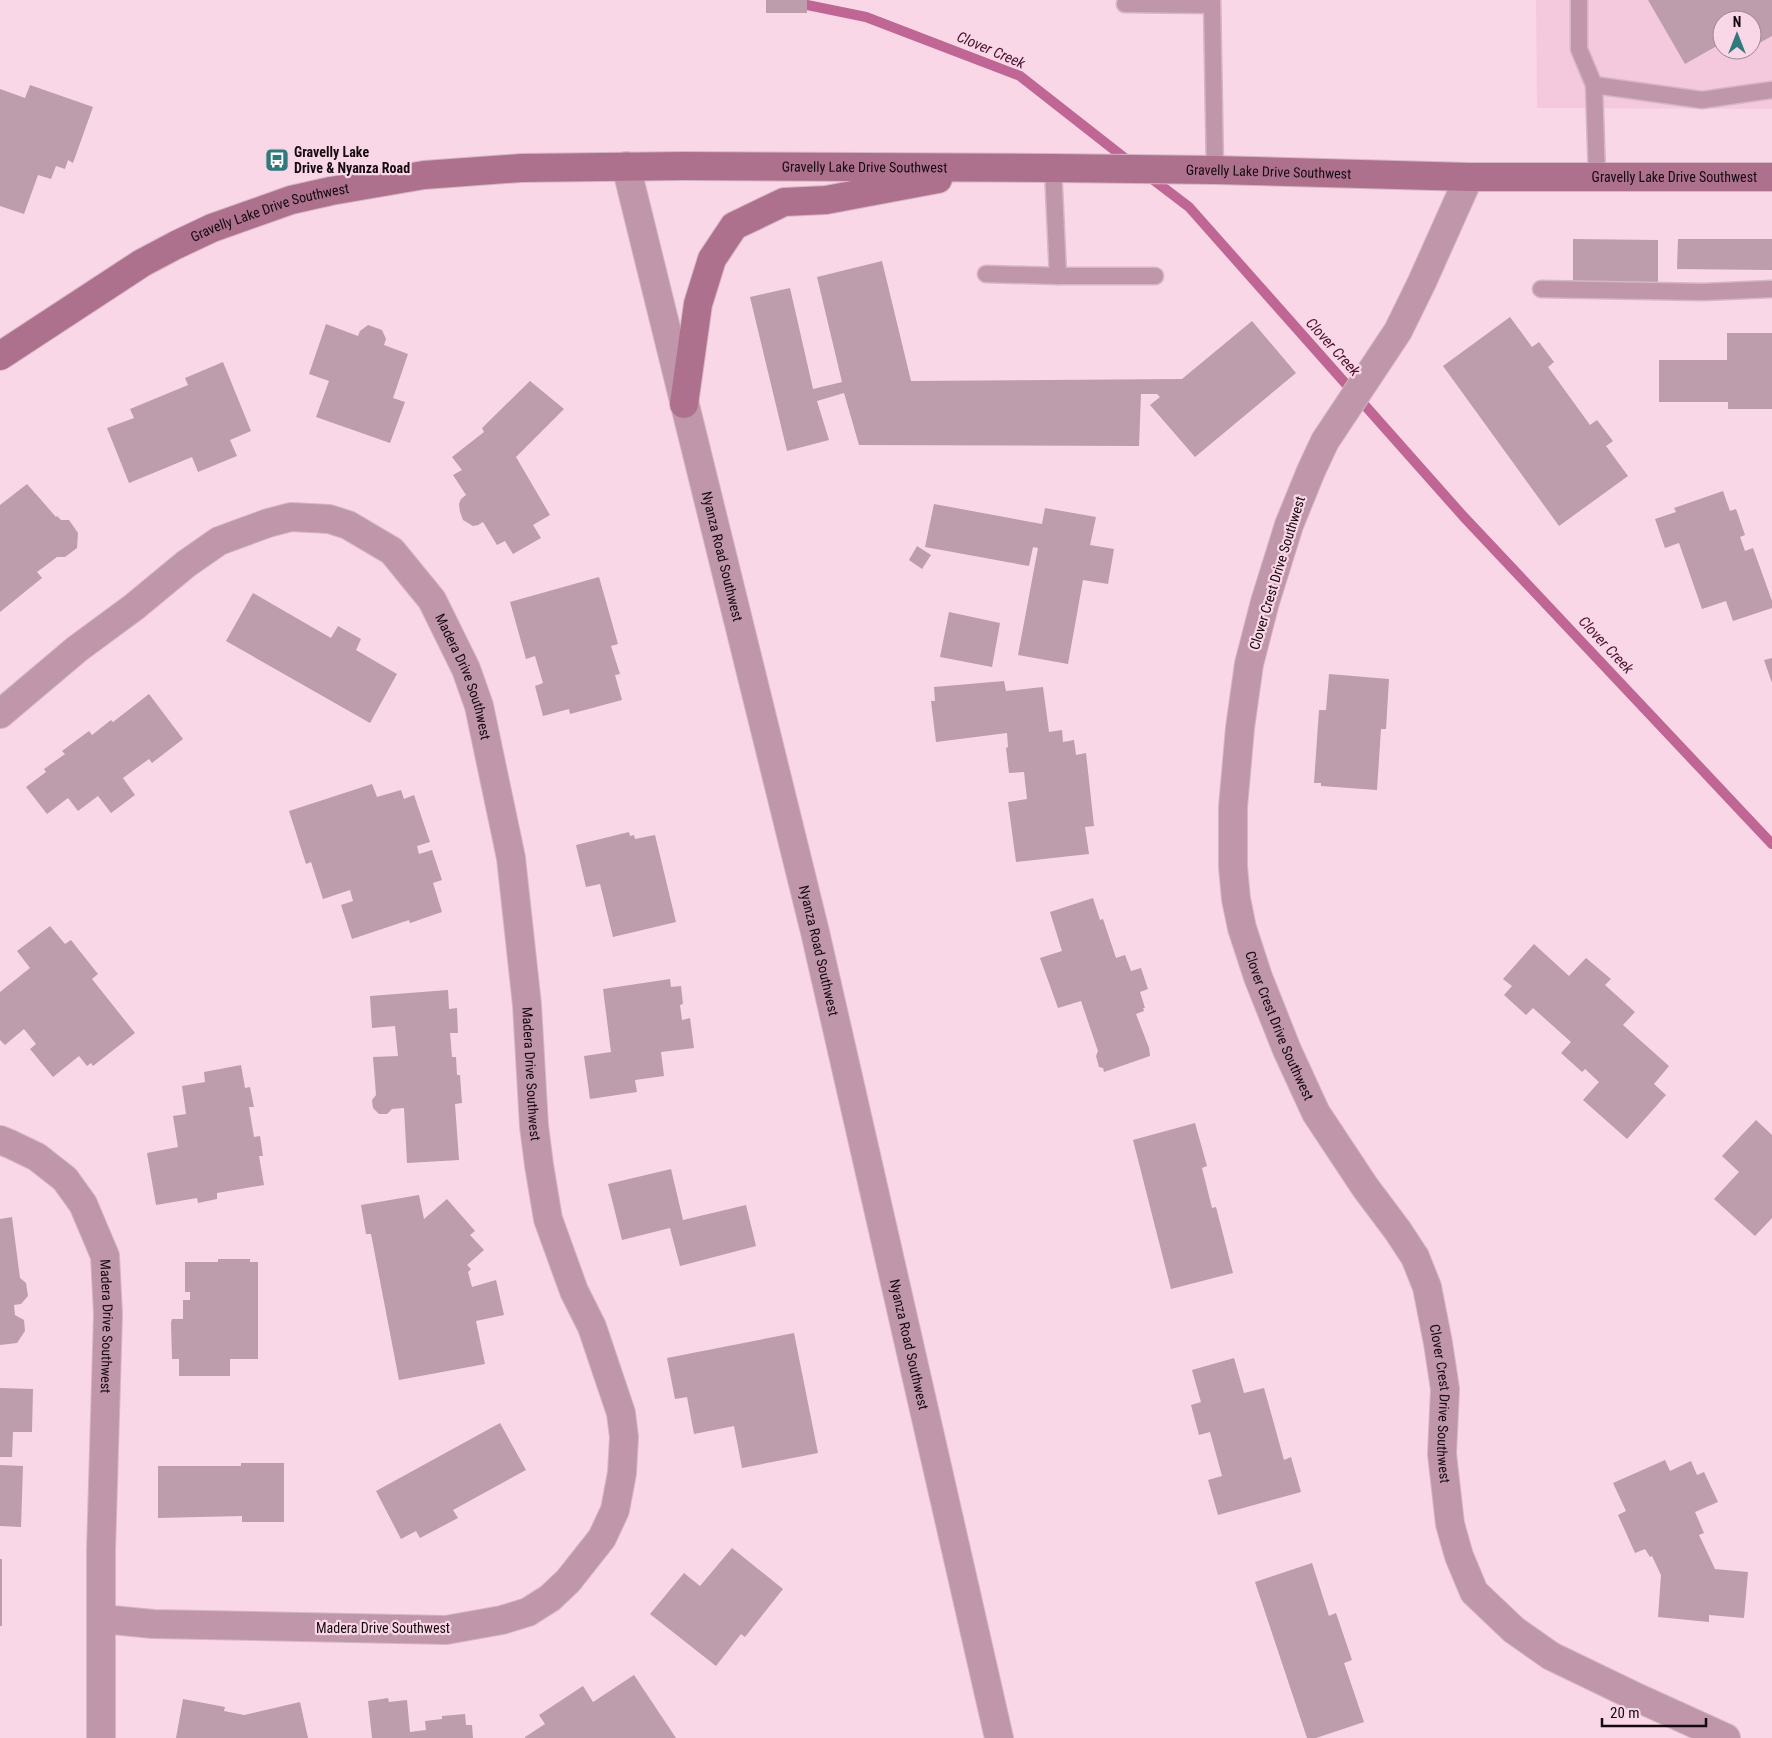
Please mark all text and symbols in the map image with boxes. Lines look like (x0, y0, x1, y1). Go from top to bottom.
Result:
north arrow (1712, 10, 1762, 60)
text: N (1733, 14, 1741, 30)
water label: Clover Creek (954, 28, 1028, 73)
place label: Gravelly Lake Drive & Nyanza Road (294, 144, 410, 176)
bus stop icon: Gravelly Lake Drive & Nyanza Road (264, 147, 290, 173)
street label: Gravelly Lake Drive Southwest (782, 159, 947, 175)
street label: Gravelly Lake Drive Southwest (1186, 162, 1351, 182)
street label: Gravelly Lake Drive Southwest (1592, 169, 1757, 185)
street label: Gravelly Lake Drive Southwest (188, 180, 350, 245)
water label: Clover Creek (1302, 314, 1364, 380)
street label: Nyanza Road Southwest (699, 490, 746, 623)
street label: Clover Crest Drive Southwest (1246, 494, 1308, 652)
street label: Madera Drive Southwest (432, 611, 494, 741)
water label: Clover Creek (1575, 612, 1638, 678)
street label: Nyanza Road Southwest (796, 884, 842, 1017)
street label: Clover Crest Drive Southwest (1242, 949, 1317, 1103)
street label: Madera Drive Southwest (519, 1007, 544, 1142)
street label: Madera Drive Southwest (97, 1259, 116, 1394)
street label: Nyanza Road Southwest (886, 1278, 932, 1411)
street label: Clover Crest Drive Southwest (1426, 1323, 1453, 1484)
street label: Madera Drive Southwest (316, 1620, 450, 1636)
scale bar (1602, 1696, 1706, 1728)
text: 20 m (1610, 1704, 1640, 1722)

